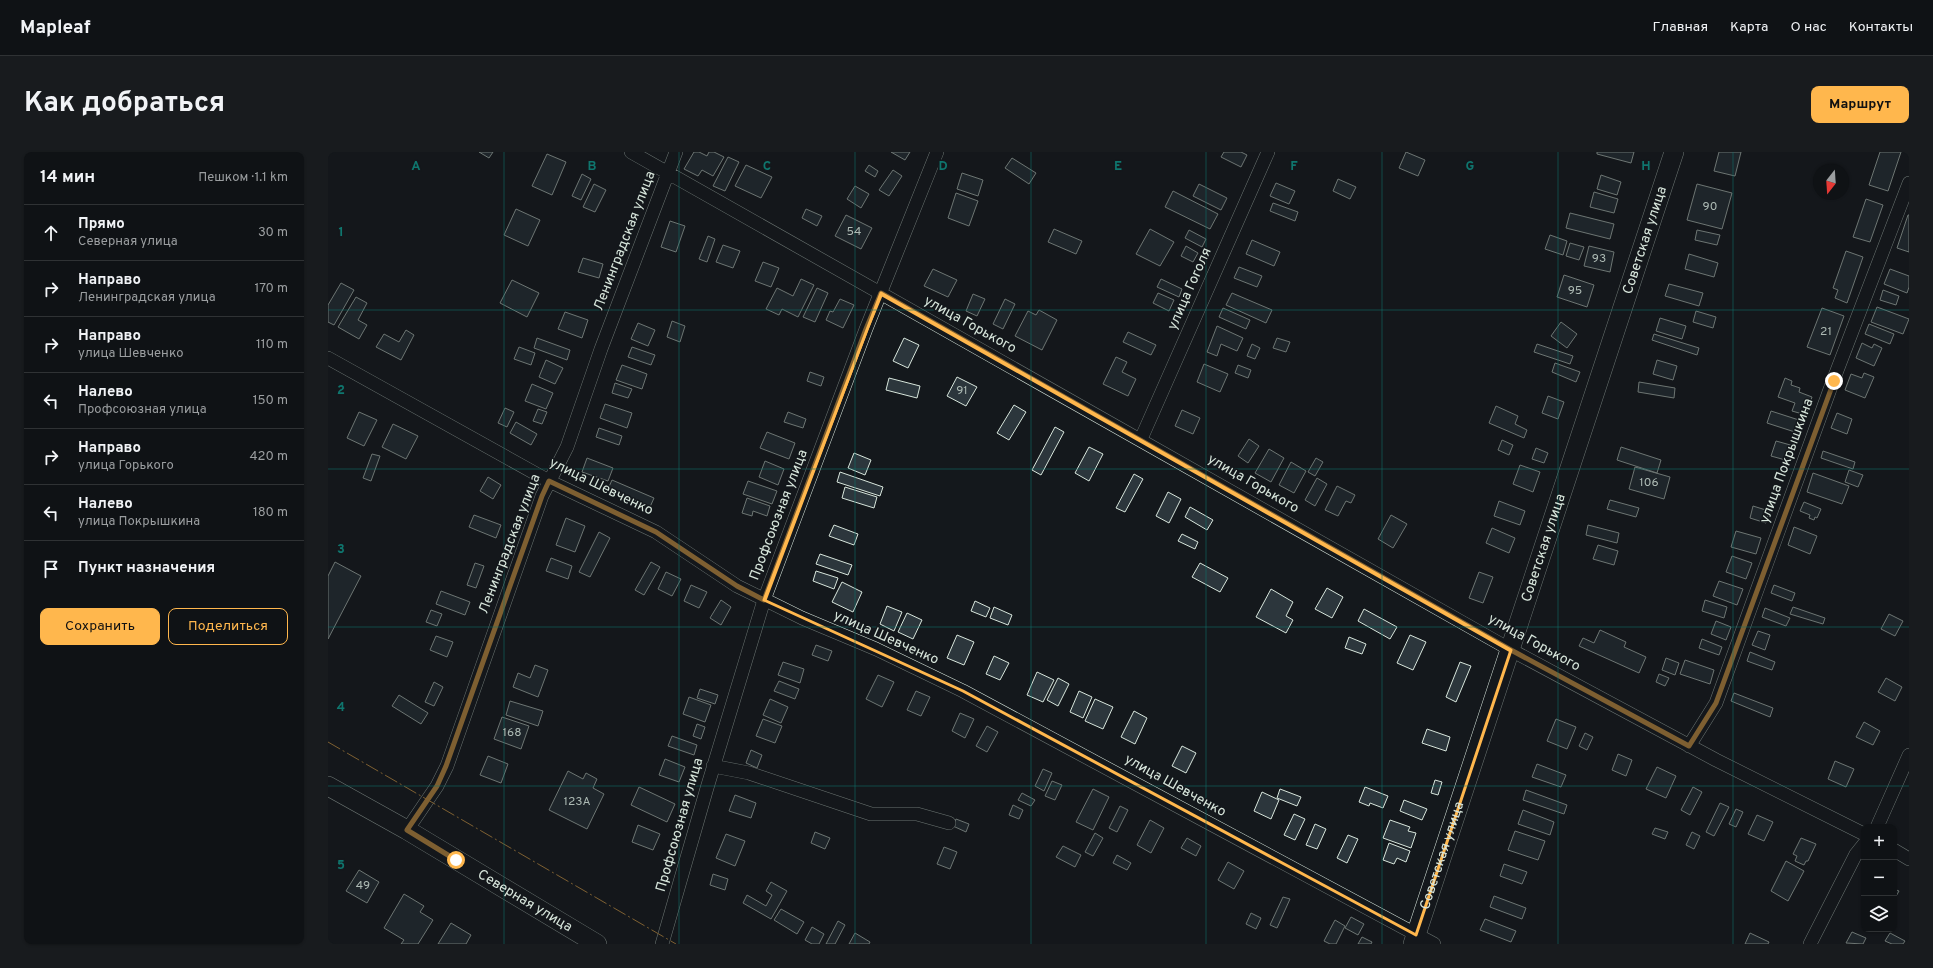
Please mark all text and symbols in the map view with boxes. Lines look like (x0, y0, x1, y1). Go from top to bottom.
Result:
text: Mapleaf (20, 16, 91, 40)
text: Главная (1653, 19, 1708, 36)
text: Карта (1730, 19, 1768, 36)
text: О нас (1790, 19, 1827, 36)
text: Контакты (1849, 19, 1913, 36)
text: Как добраться (24, 86, 225, 122)
button: Маршрут (1811, 86, 1909, 123)
text: A (411, 159, 421, 175)
text: B (588, 159, 597, 175)
text: C (763, 159, 771, 175)
text: D (938, 159, 948, 175)
text: E (1114, 159, 1122, 175)
text: F (1290, 159, 1298, 175)
text: G (1466, 159, 1475, 175)
text: H (1641, 159, 1651, 175)
north arrow (1813, 164, 1849, 200)
text: 14 мин (40, 167, 95, 189)
street label: Ленинградская улица (591, 169, 659, 313)
text: Пешком · 1.1 km (198, 170, 288, 186)
street label: Советская улица (1619, 184, 1671, 296)
house number: 90 (1703, 199, 1717, 215)
text: Прямо (78, 215, 125, 234)
icon: ahead (40, 222, 62, 244)
house number: 54 (846, 224, 862, 240)
text: 30 m (258, 225, 288, 241)
text: 1 (338, 225, 344, 241)
text: Северная улица (78, 234, 178, 250)
street label: улица Гоголя (1164, 245, 1216, 333)
house number: 93 (1592, 251, 1606, 267)
text: Направо (78, 271, 141, 290)
icon: right (40, 278, 62, 300)
text: 170 m (254, 281, 288, 297)
house number: 95 (1568, 283, 1582, 299)
text: Ленинградская улица (78, 290, 216, 306)
street label: улица Горького (921, 293, 1019, 358)
house number: 21 (1820, 324, 1832, 340)
text: Направо (78, 327, 141, 346)
icon: right (40, 334, 62, 356)
text: 110 m (256, 337, 288, 353)
text: улица Шевченко (78, 346, 183, 362)
route end (1825, 372, 1843, 390)
text: Налево (78, 383, 133, 402)
text: 2 (337, 383, 345, 399)
house number: 91 (956, 383, 968, 399)
icon: left (40, 390, 62, 412)
text: 150 m (253, 393, 288, 409)
street label: улица Покрышкина (1757, 396, 1817, 526)
text: Профсоюзная улица (78, 402, 207, 418)
text: Направо (78, 439, 141, 458)
icon: right (40, 446, 62, 468)
street label: Профсоюзная улица (746, 447, 812, 583)
text: 420 m (250, 449, 288, 465)
street label: улица Горького (1204, 451, 1302, 517)
street label: улица Шевченко (546, 454, 656, 520)
text: улица Горького (78, 458, 174, 474)
street label: Ленинградская улица (476, 472, 544, 616)
house number: 106 (1639, 475, 1659, 491)
street label: Советская улица (1518, 492, 1569, 604)
text: Налево (78, 495, 133, 514)
icon: left (40, 502, 62, 524)
text: 180 m (253, 505, 288, 521)
text: улица Покрышкина (78, 514, 200, 530)
text: 3 (337, 542, 345, 558)
icon: arrive (40, 558, 62, 580)
text: Пункт назначения (78, 559, 215, 578)
street label: улица Шевченко (831, 607, 941, 669)
button: Сохранить (40, 608, 160, 645)
button: Поделиться (168, 608, 288, 645)
street label: улица Горького (1485, 611, 1583, 676)
text: 4 (337, 700, 345, 716)
house number: 168 (503, 725, 521, 741)
street label: улица Шевченко (1121, 751, 1229, 821)
street label: Профсоюзная улица (653, 756, 707, 894)
house number: 123А (563, 794, 591, 810)
street label: Советская улица (1416, 799, 1468, 912)
map controls (1861, 824, 1897, 932)
button: + (1861, 824, 1897, 860)
route start (447, 851, 465, 869)
text: 5 (337, 858, 345, 874)
button: − (1861, 860, 1897, 896)
street label: Северная улица (475, 866, 575, 936)
house number: 49 (356, 878, 370, 894)
button: layers (1861, 896, 1897, 932)

